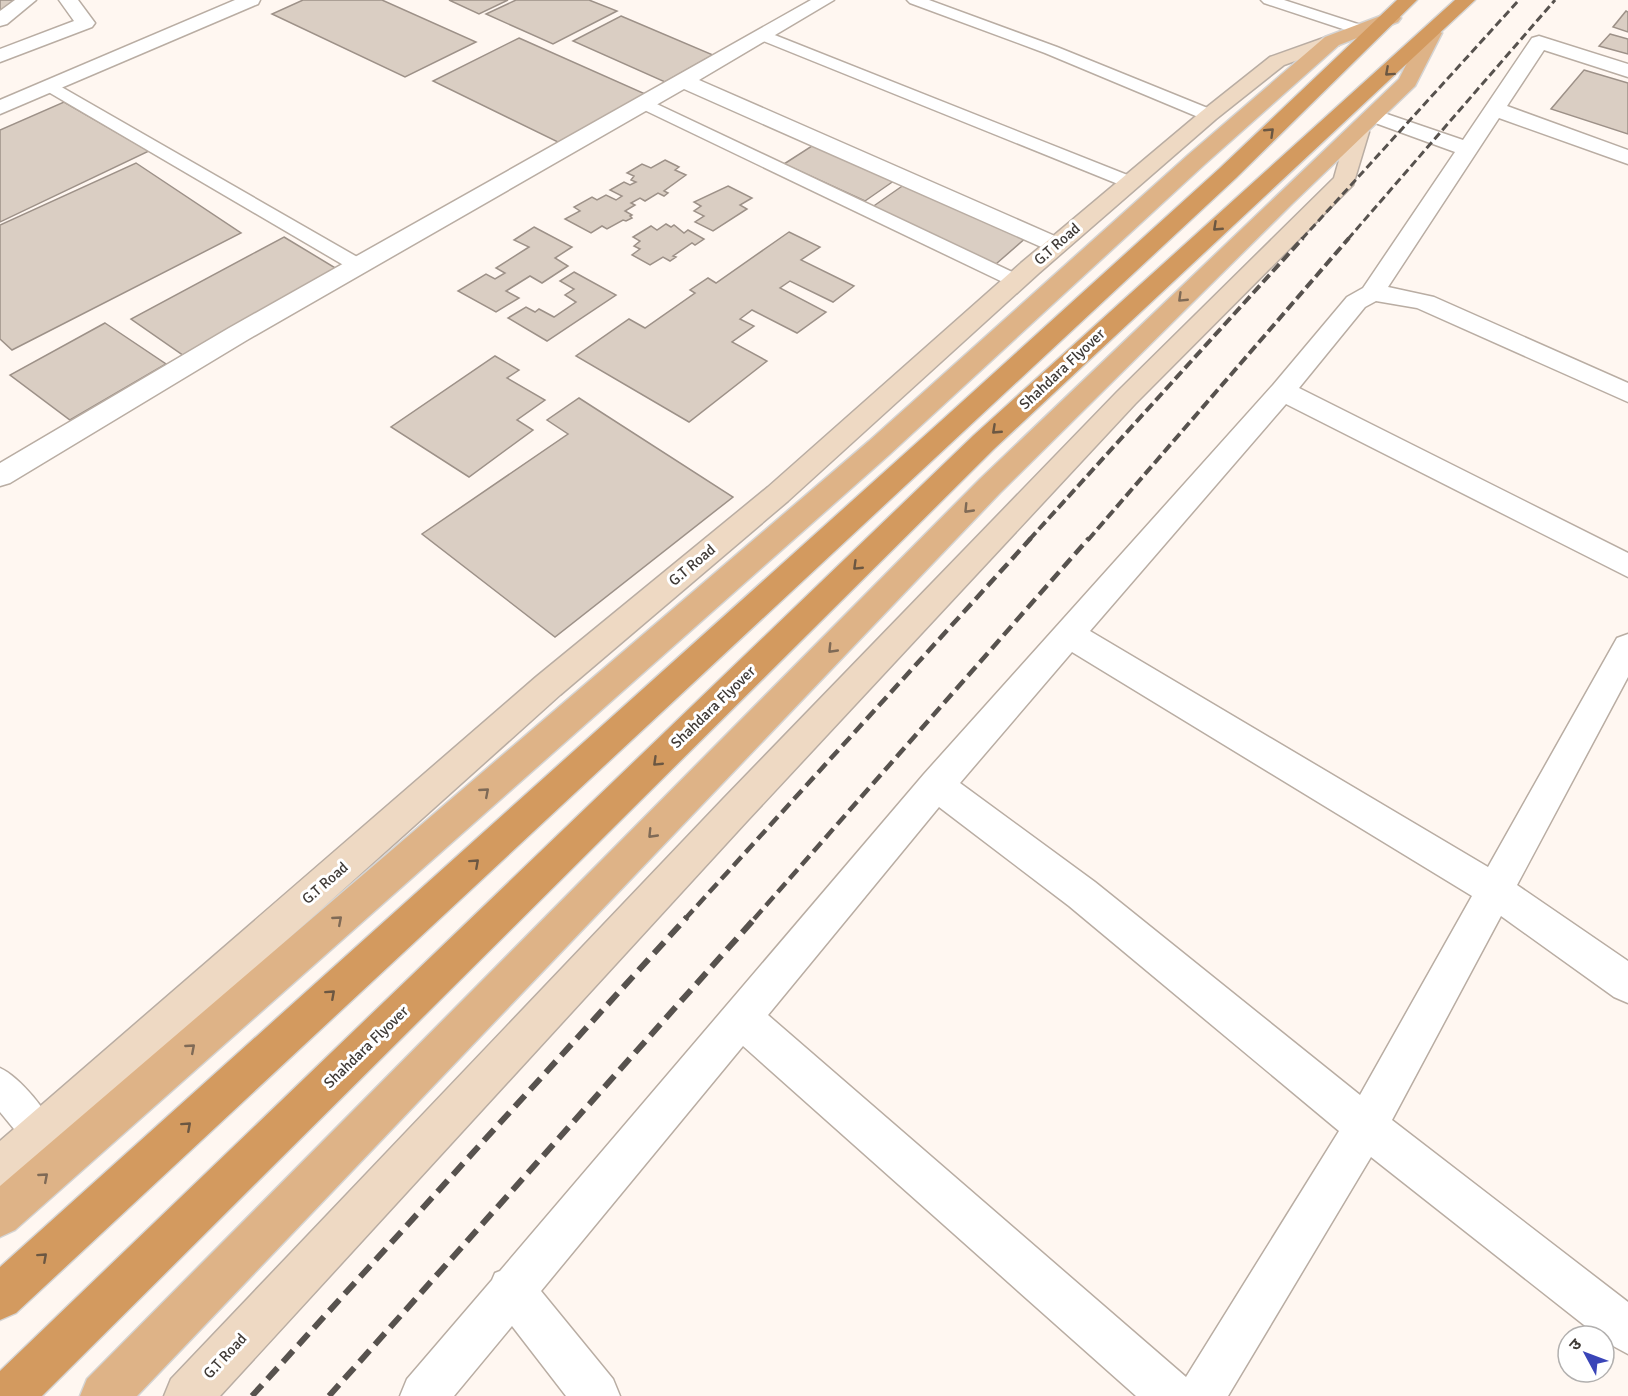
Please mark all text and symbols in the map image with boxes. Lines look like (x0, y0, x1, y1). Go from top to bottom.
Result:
one-way arrow (1385, 65, 1396, 76)
one-way arrow (1263, 129, 1274, 140)
street label: G.T Road (1030, 219, 1084, 269)
one-way arrow (1213, 220, 1223, 231)
one-way arrow (1178, 291, 1189, 302)
street label: Shahdara Flyover (1016, 324, 1109, 413)
one-way arrow (993, 423, 1003, 434)
one-way arrow (964, 502, 975, 512)
street label: G.T Road (665, 540, 719, 590)
one-way arrow (853, 559, 864, 570)
one-way arrow (828, 642, 839, 652)
street label: Shahdara Flyover (667, 662, 759, 752)
one-way arrow (654, 754, 665, 765)
one-way arrow (478, 788, 489, 799)
one-way arrow (649, 826, 660, 837)
street label: G.T Road (298, 858, 352, 908)
one-way arrow (468, 859, 479, 870)
one-way arrow (331, 916, 342, 927)
one-way arrow (324, 990, 335, 1001)
street label: Shahdara Flyover (320, 1002, 412, 1092)
one-way arrow (184, 1044, 195, 1055)
one-way arrow (180, 1122, 191, 1133)
one-way arrow (37, 1173, 48, 1184)
one-way arrow (36, 1253, 47, 1264)
north arrow (1556, 1324, 1616, 1384)
street label: G.T Road (200, 1330, 250, 1382)
text: उ (1565, 1334, 1586, 1355)

